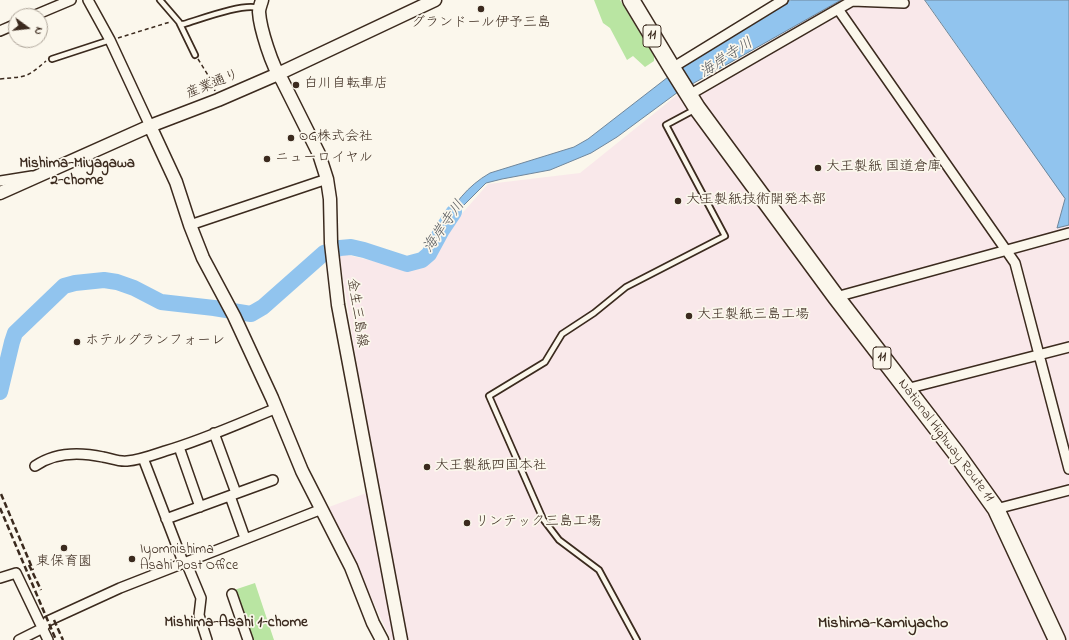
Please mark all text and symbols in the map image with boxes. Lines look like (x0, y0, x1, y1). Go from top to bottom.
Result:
marker: グランドール伊予三島 (476, 4, 486, 14)
north arrow (8, 8, 48, 48)
place label: グランドール伊予三島 (411, 16, 551, 32)
text: N (30, 25, 47, 37)
road number: 11 (643, 25, 661, 47)
water label: 海岸寺川 (697, 35, 757, 83)
street label: 産業通り (184, 67, 242, 103)
place label: 白川自転車店 (304, 77, 388, 93)
marker: 白川自転車店 (291, 80, 301, 90)
place label: OG株式会社 (299, 130, 373, 146)
marker: OG株式会社 (286, 133, 296, 143)
place label: ニューロイヤル (275, 151, 373, 167)
marker: ニューロイヤル (262, 154, 272, 164)
district label: Mishima-Miyagawa 2-chome (19, 156, 135, 191)
place label: 大王製紙 国道倉庫 (826, 160, 941, 176)
marker: 大王製紙 国道倉庫 (813, 163, 823, 173)
place label: 大王製紙技術開発本部 (686, 193, 826, 209)
marker: 大王製紙技術開発本部 (673, 196, 683, 206)
water label: 海岸寺川 (420, 197, 470, 257)
street label: 金生三島線 (342, 277, 370, 349)
place label: 大王製紙三島工場 (697, 308, 809, 324)
marker: 大王製紙三島工場 (684, 311, 694, 321)
place label: ホテルグランフォーレ (85, 334, 225, 350)
marker: ホテルグランフォーレ (72, 337, 82, 347)
road number: 11 (873, 347, 891, 369)
street label: National Highway Route 11 (893, 376, 997, 506)
place label: 大王製紙四国本社 (435, 459, 547, 475)
marker: 大王製紙四国本社 (422, 462, 432, 472)
place label: リンテック三島工場 (475, 515, 601, 531)
marker: リンテック三島工場 (462, 518, 472, 528)
marker: 東保育園 (59, 543, 69, 553)
place label: Iyomnishima Asahi Post Office (140, 543, 238, 576)
marker: Iyomnishima Asahi Post Office (127, 554, 137, 564)
place label: 東保育園 (36, 555, 92, 571)
district label: Mishima-Kamiyacho (818, 614, 948, 634)
district label: Mishima-Asahi 1-chome (164, 615, 308, 633)

